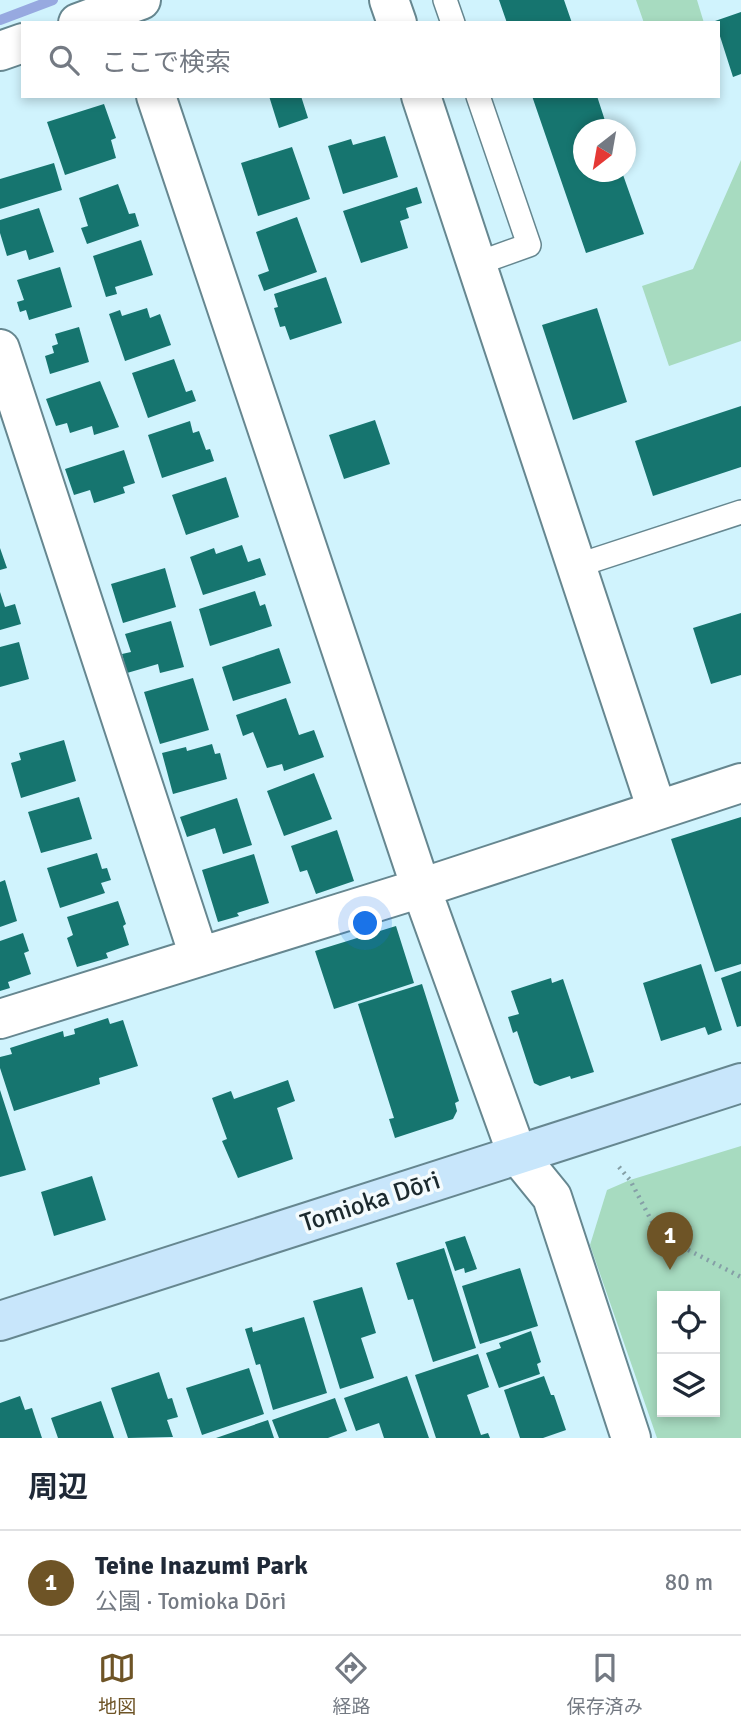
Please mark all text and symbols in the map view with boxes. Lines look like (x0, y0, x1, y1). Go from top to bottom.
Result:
search box (21, 21, 720, 98)
icon: search (45, 41, 83, 79)
text: ここで検索 (101, 47, 231, 79)
north arrow (573, 119, 636, 182)
your location (348, 906, 382, 940)
street label: Tomioka Dōri (297, 1164, 444, 1240)
pin: 1 (647, 1212, 693, 1270)
map controls (657, 1291, 720, 1417)
button: locate (657, 1291, 720, 1354)
button: layers (657, 1354, 720, 1417)
text: 周辺 (28, 1469, 88, 1506)
text: Teine Inazumi Park (95, 1550, 308, 1582)
text: 1 (45, 1568, 57, 1597)
text: 80 m (665, 1568, 713, 1597)
text: 公園 · Tomioka Dōri (95, 1587, 286, 1616)
tab: 地図 (98, 1649, 136, 1719)
tab: 経路 (332, 1649, 371, 1719)
tab: 保存済み (567, 1649, 643, 1719)

